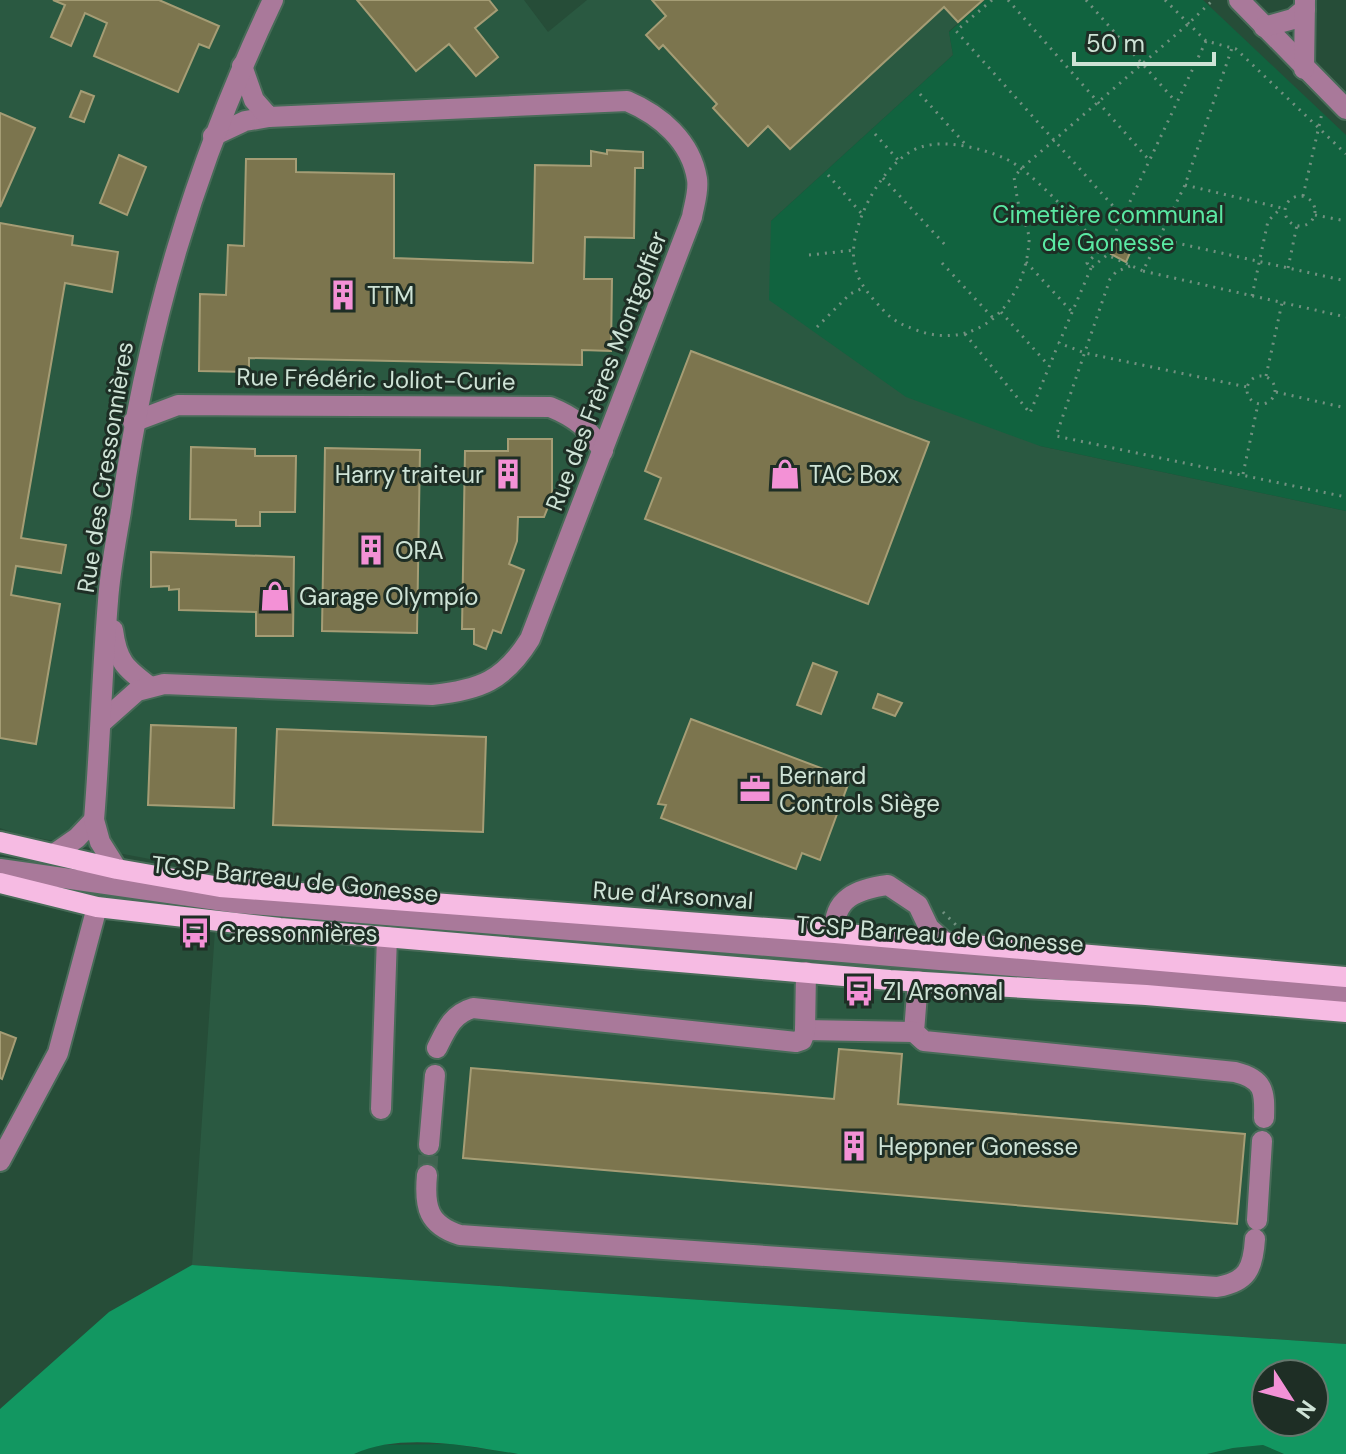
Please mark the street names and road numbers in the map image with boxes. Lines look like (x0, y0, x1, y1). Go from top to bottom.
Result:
street label: Rue des Frères Montgolfier (538, 227, 674, 515)
street label: Rue des Cressonnières (70, 339, 140, 595)
street label: Rue Frédéric Joliot-Curie (236, 361, 516, 397)
street label: TCSP Barreau de Gonesse (150, 849, 440, 909)
street label: Rue d'Arsonval (592, 874, 754, 916)
street label: TCSP Barreau de Gonesse (795, 908, 1085, 960)

